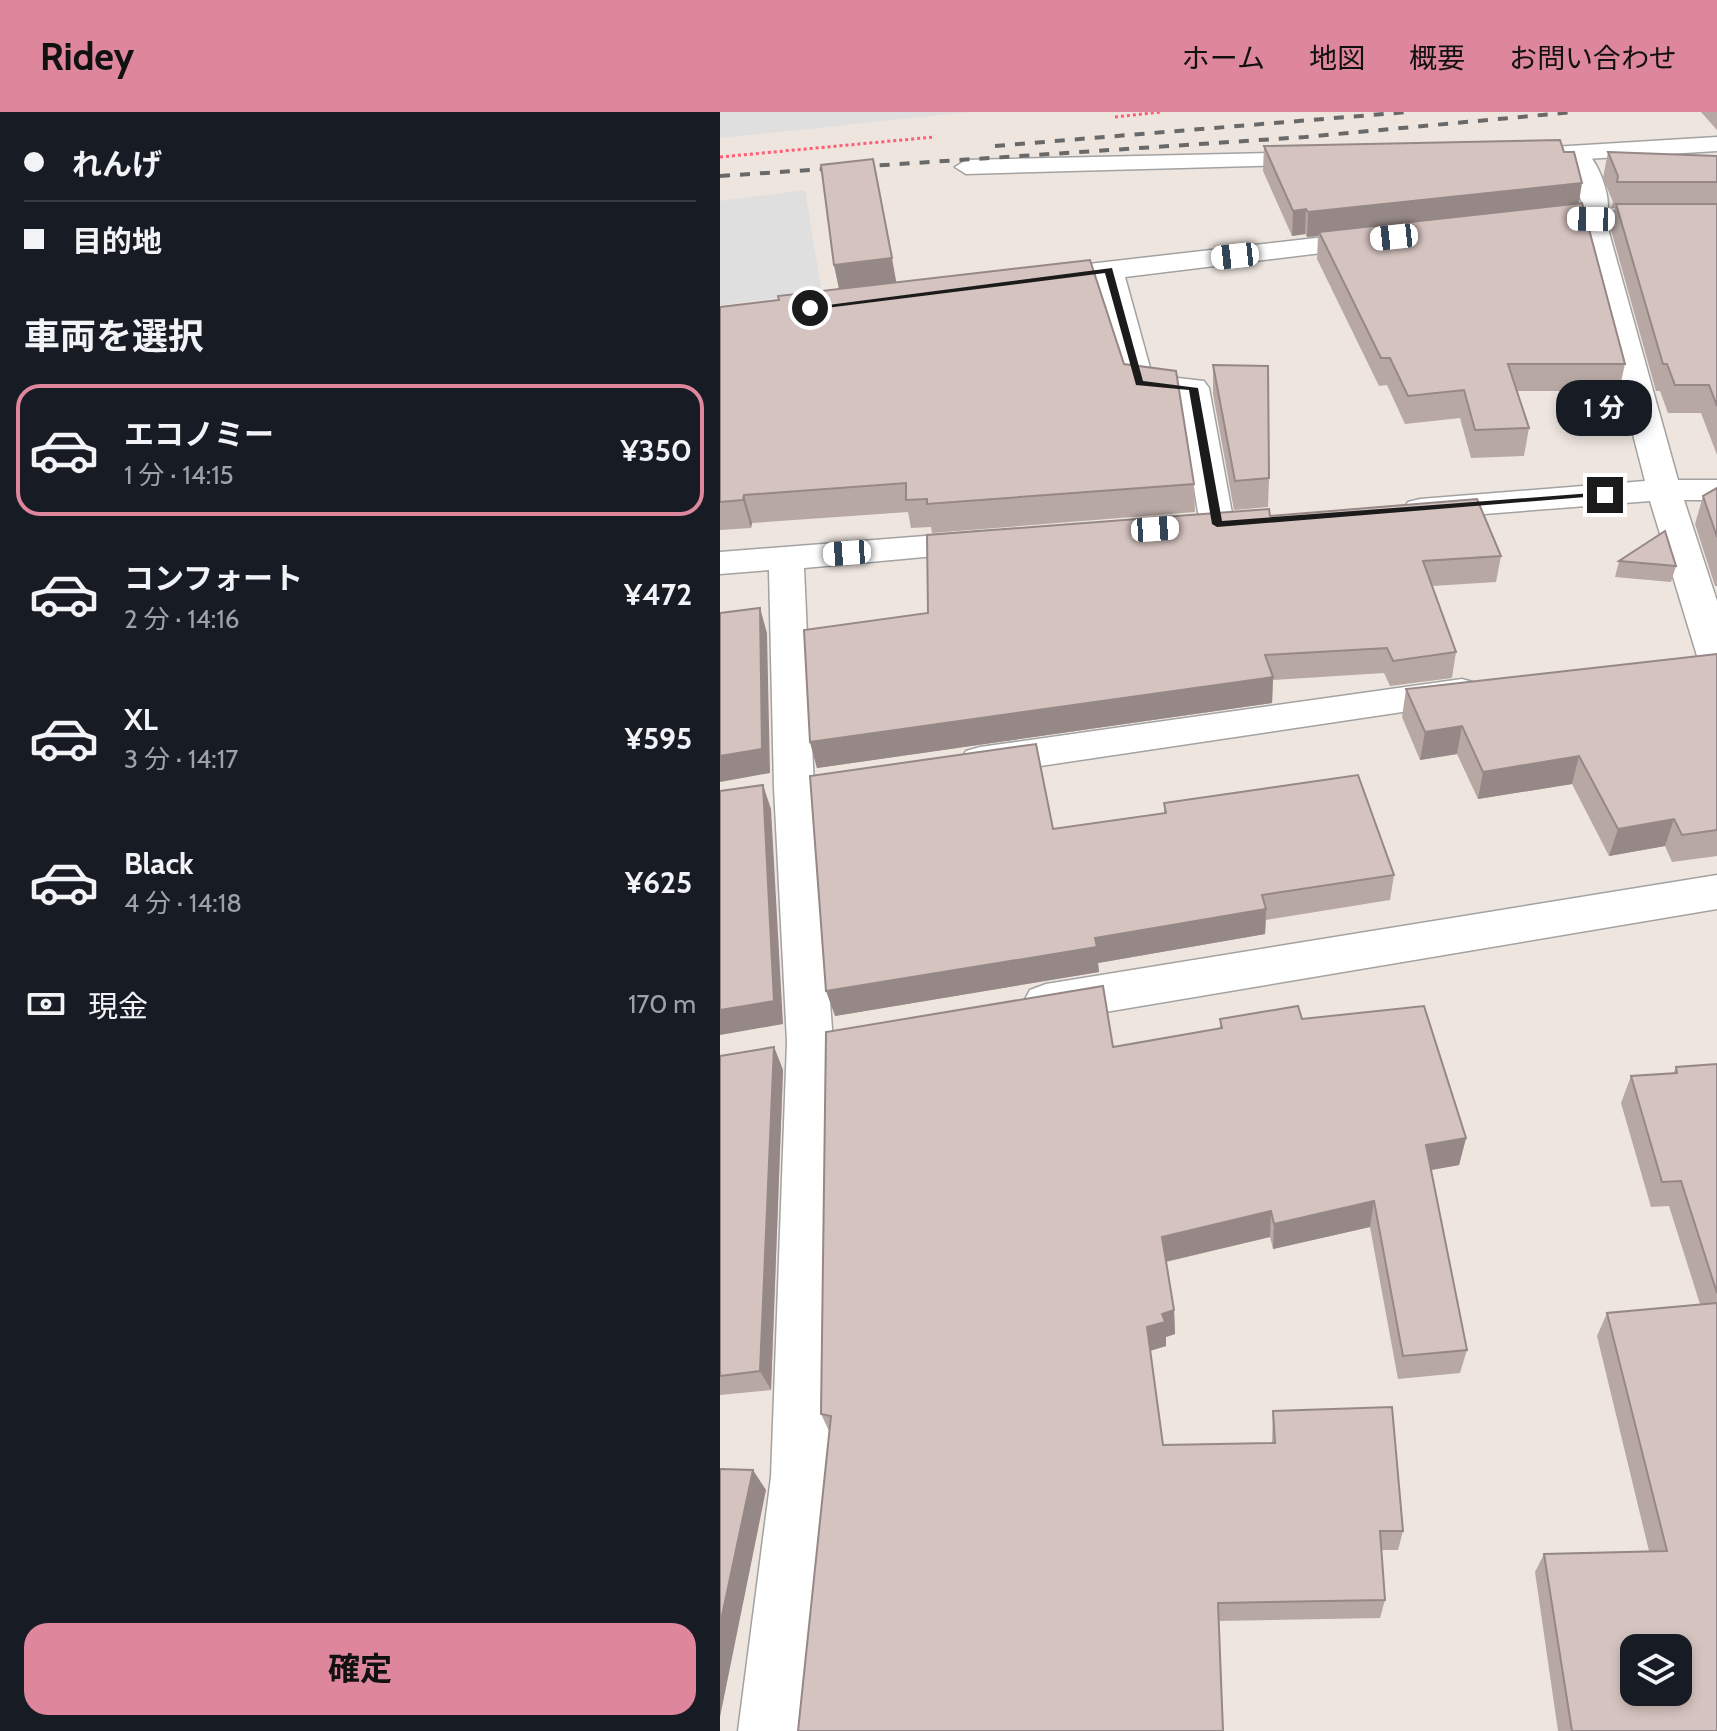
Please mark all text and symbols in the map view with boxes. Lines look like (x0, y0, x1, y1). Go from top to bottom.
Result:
text: Ridey (40, 33, 134, 80)
text: ホーム (1182, 41, 1265, 75)
text: 地図 (1309, 41, 1365, 75)
text: 概要 (1409, 41, 1465, 75)
text: お問い合わせ (1509, 41, 1677, 75)
text: れんげ (72, 146, 162, 183)
car (1567, 207, 1615, 231)
text: 目的地 (72, 223, 162, 260)
car (1369, 223, 1419, 251)
car (1210, 242, 1260, 270)
route start (792, 290, 828, 326)
text: 車両を選択 (24, 314, 204, 358)
callout: 1 分 (1557, 379, 1653, 435)
text: 1 分 (1583, 392, 1625, 424)
icon: car (28, 414, 100, 486)
text: エコノミー (124, 416, 274, 453)
text: ¥350 (620, 432, 692, 469)
text: 1 分 · 14:15 (124, 459, 234, 491)
route end (1587, 477, 1623, 513)
car (1130, 515, 1180, 543)
car (822, 539, 872, 567)
icon: car (28, 558, 100, 630)
text: コンフォート (124, 560, 303, 597)
text: ¥472 (624, 576, 692, 613)
text: 2 分 · 14:16 (124, 603, 240, 635)
text: XL (124, 701, 158, 738)
icon: car (28, 702, 100, 774)
text: ¥595 (625, 720, 692, 757)
text: 3 分 · 14:17 (124, 743, 238, 775)
text: Black (124, 845, 194, 882)
icon: car (28, 846, 100, 918)
text: ¥625 (625, 864, 692, 901)
text: 4 分 · 14:18 (124, 887, 242, 919)
icon: cash (24, 982, 68, 1026)
text: 現金 (88, 988, 148, 1025)
text: 170 m (628, 988, 696, 1020)
button: 確定 (24, 1623, 696, 1715)
map controls (1620, 1634, 1692, 1706)
button: layers (1620, 1634, 1692, 1706)

